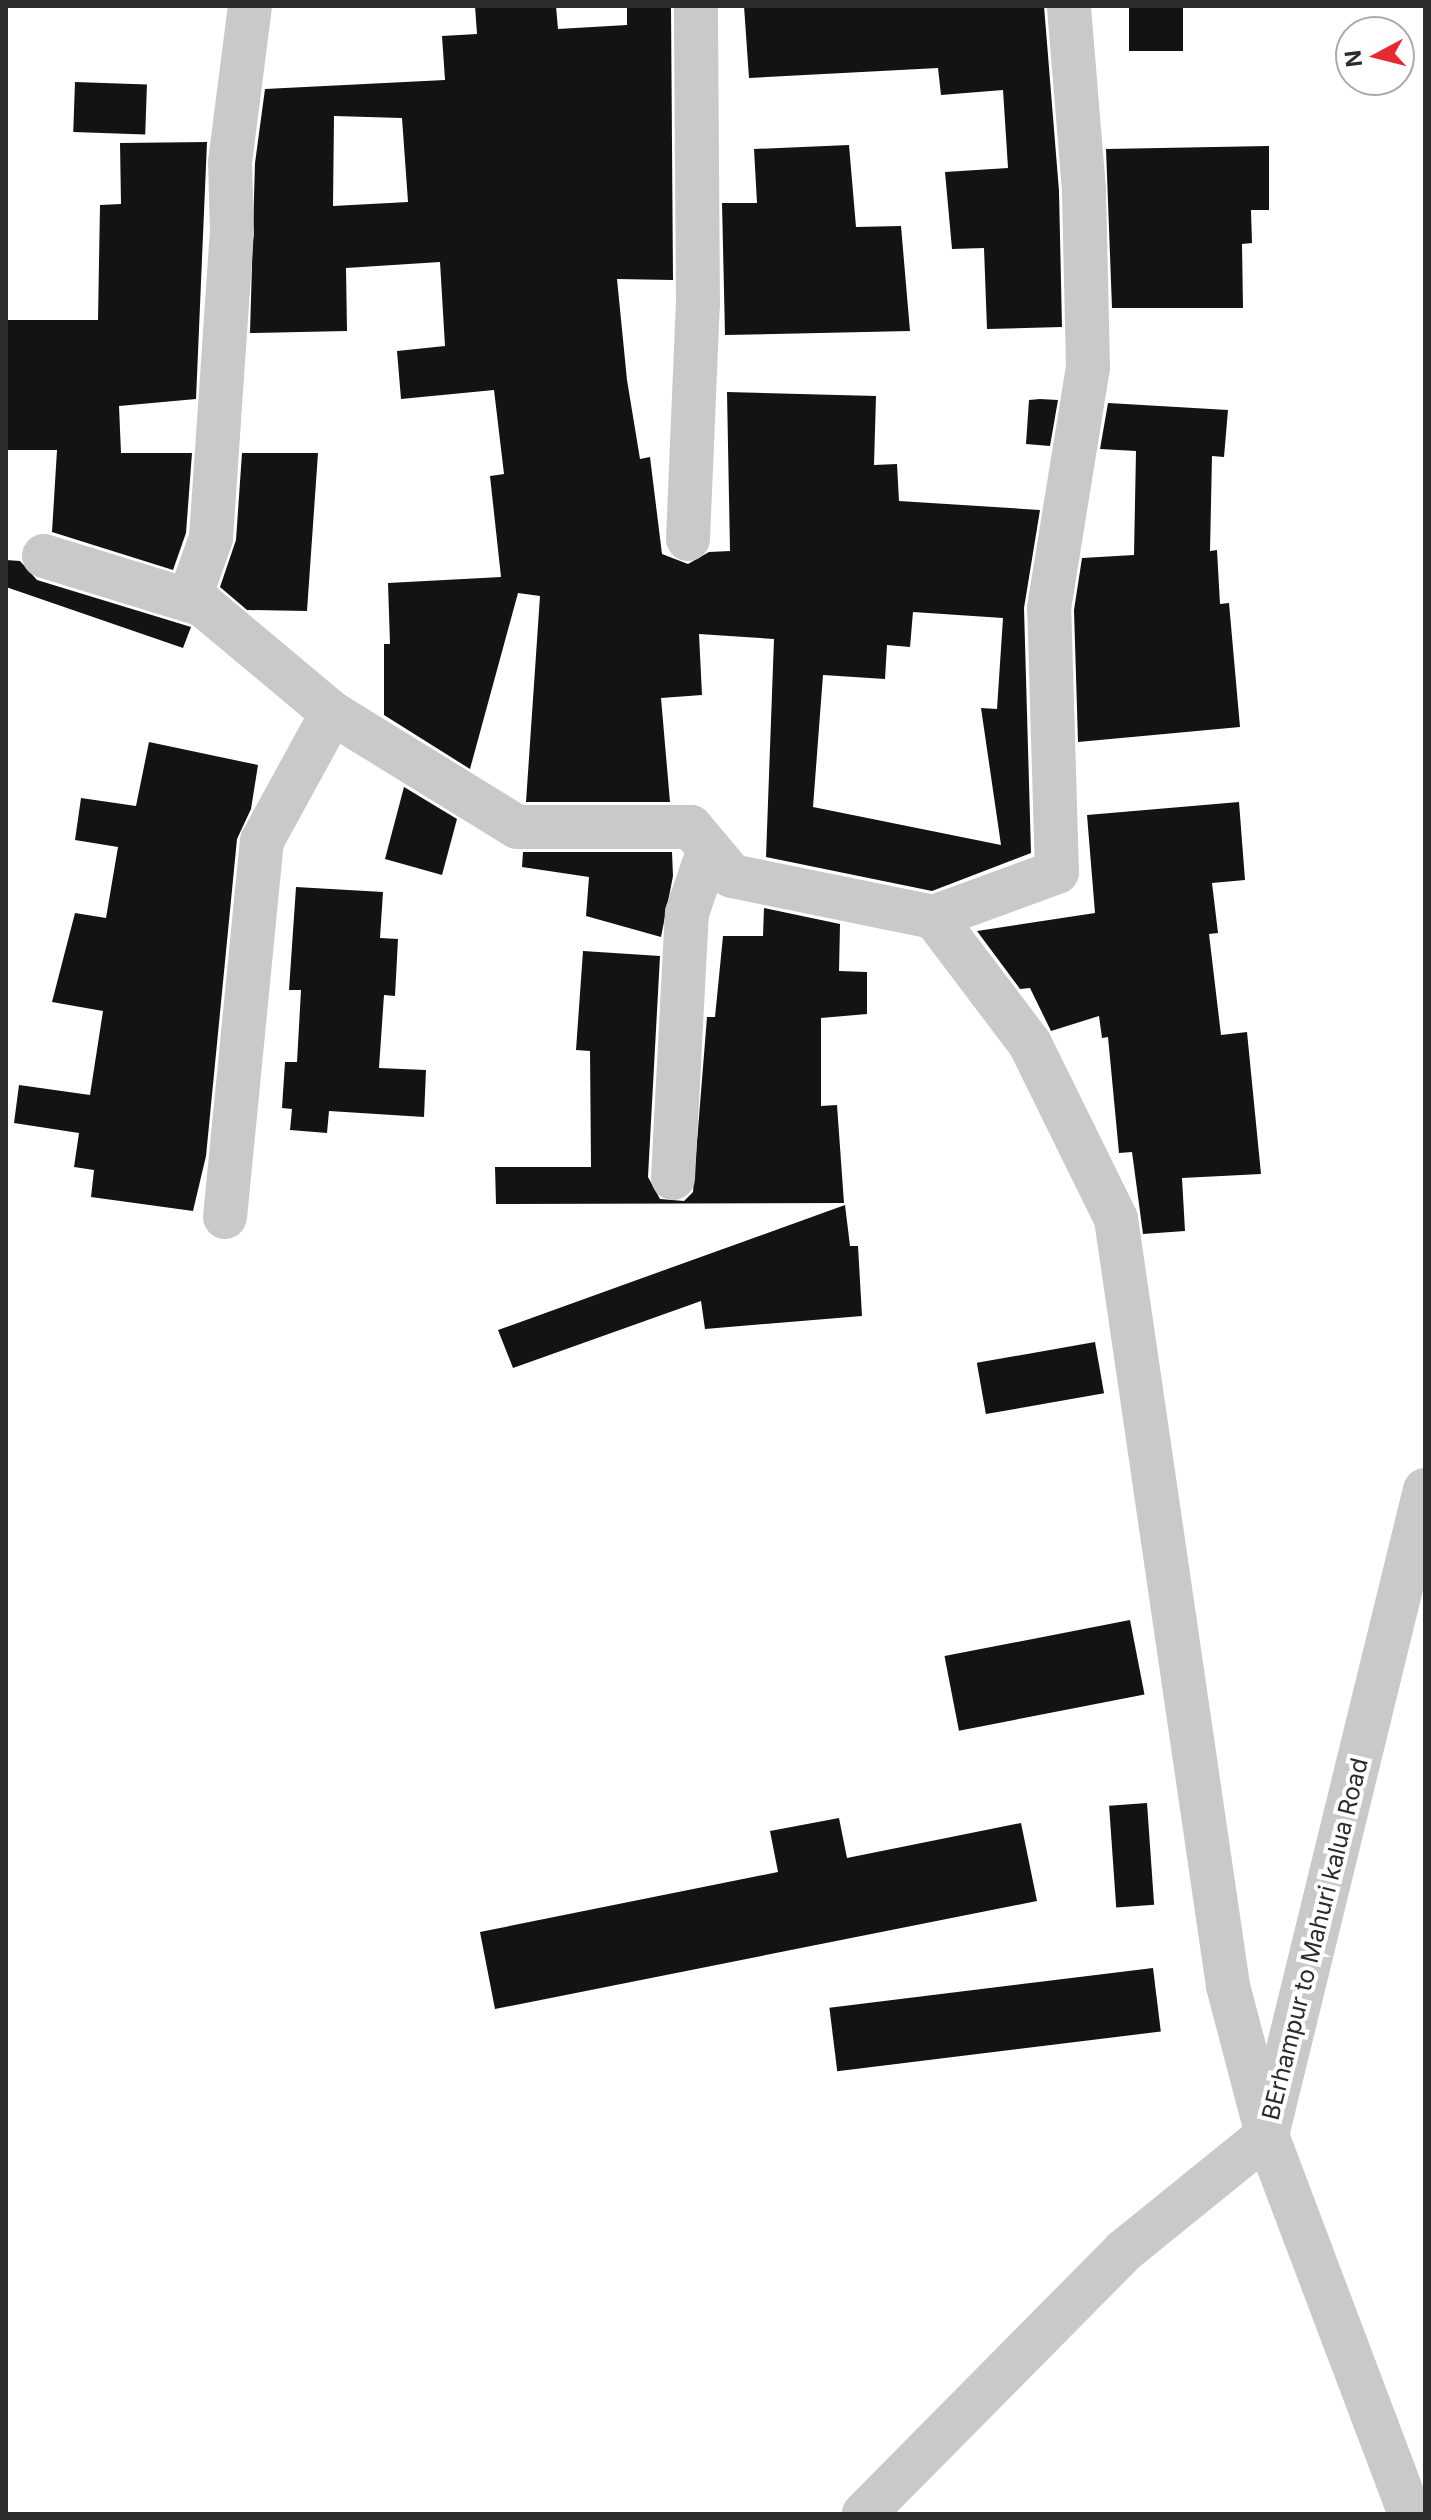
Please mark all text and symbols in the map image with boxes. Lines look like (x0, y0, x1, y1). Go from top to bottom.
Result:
north arrow (1335, 16, 1415, 96)
text: N (1339, 49, 1367, 69)
street label: BErhampur to Mahuri kalua Road (1256, 1755, 1374, 2123)

